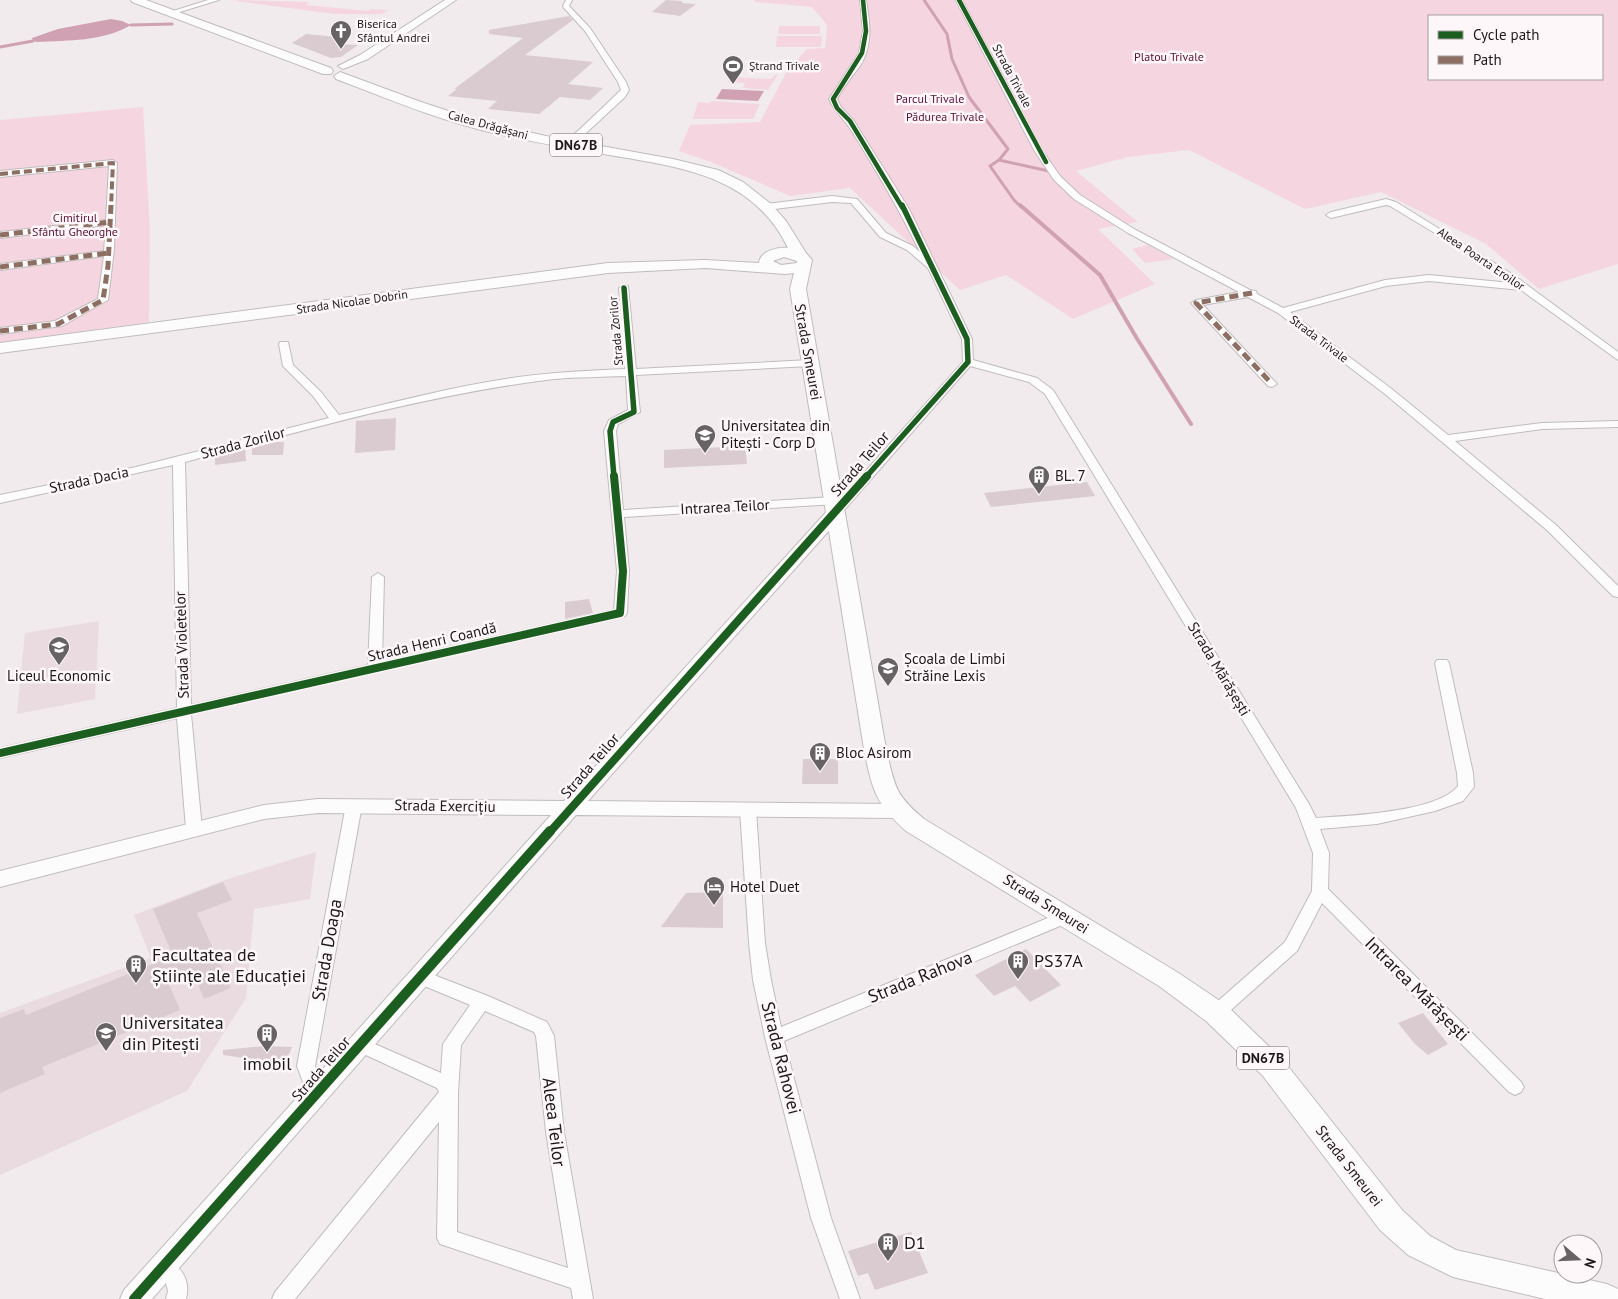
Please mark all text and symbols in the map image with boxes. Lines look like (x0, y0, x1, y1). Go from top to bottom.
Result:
legend (1428, 15, 1603, 80)
place label: Biserica Sfântul Andrei (357, 16, 430, 45)
church icon: Biserica Sfântul Andrei (329, 19, 353, 50)
text: Cycle path (1473, 25, 1539, 44)
street label: Strada Trivale (989, 41, 1035, 110)
park label: Platou Trivale (1134, 49, 1204, 64)
text: Path (1473, 50, 1502, 69)
sports icon: Ștrand Trivale (721, 54, 745, 85)
place label: Ștrand Trivale (749, 58, 819, 73)
park label: Parcul Trivale (896, 91, 964, 106)
street label: Calea Drăgășani (446, 107, 530, 142)
park label: Pădurea Trivale (906, 109, 984, 124)
road number: DN67B (550, 134, 602, 156)
park label: Cimitirul Sfântu Gheorghe (32, 210, 118, 239)
street label: Aleea Poarta Eroilor (1435, 224, 1528, 293)
street label: Strada Nicolae Dobrin (295, 286, 409, 317)
street label: Strada Zorilor (605, 296, 626, 366)
street label: Strada Smeurei (791, 302, 826, 402)
street label: Strada Trivale (1287, 312, 1352, 366)
place label: Universitatea din Pitești - Corp D (721, 416, 830, 452)
street label: Strada Zorilor (198, 422, 287, 463)
school or university icon: Universitatea din Pitești - Corp D (693, 423, 717, 454)
street label: Strada Teilor (826, 427, 893, 500)
street label: Strada Dacia (48, 462, 130, 497)
building icon: BL. 7 (1027, 464, 1051, 495)
place label: BL. 7 (1055, 466, 1086, 485)
street label: Intrarea Teilor (680, 495, 770, 518)
street label: Strada Violetelor (170, 591, 193, 699)
street label: Strada Henri Coandă (366, 617, 498, 666)
street label: Strada Mărășești (1184, 618, 1255, 719)
school or university icon: Liceul Economic (47, 635, 71, 666)
place label: Școala de Limbi Străine Lexis (904, 649, 1005, 685)
school or university icon: Școala de Limbi Străine Lexis (876, 656, 900, 687)
place label: Liceul Economic (7, 666, 111, 685)
street label: Strada Teilor (556, 729, 623, 802)
building icon: Bloc Asirom (808, 741, 832, 772)
place label: Bloc Asirom (836, 743, 912, 762)
street label: Strada Exercițiu (394, 795, 496, 816)
street label: Strada Smeurei (1000, 870, 1093, 938)
hotel icon: Hotel Duet (702, 875, 726, 906)
place label: Hotel Duet (730, 877, 800, 896)
street label: Strada Doaga (306, 897, 347, 1003)
street label: Intrarea Mărășești (1360, 931, 1475, 1046)
place label: Facultatea de Științe ale Educației (152, 943, 306, 987)
street label: Strada Rahova (864, 945, 975, 1008)
building icon: PS37A (1006, 949, 1030, 980)
place label: PS37A (1034, 949, 1083, 972)
building icon: Facultatea de Științe ale Educației (124, 953, 148, 984)
street label: Strada Rahovei (756, 999, 807, 1117)
place label: Universitatea din Pitești (122, 1011, 224, 1055)
school or university icon: Universitatea din Pitești (94, 1021, 118, 1052)
building icon: imobil (255, 1022, 279, 1053)
street label: Strada Teilor (287, 1032, 354, 1105)
road number: DN67B (1237, 1046, 1289, 1070)
place label: imobil (243, 1052, 292, 1075)
street label: Aleea Teilor (538, 1076, 571, 1168)
street label: Strada Smeurei (1312, 1121, 1387, 1210)
building icon: D1 (876, 1231, 900, 1262)
place label: D1 (904, 1231, 926, 1254)
north arrow (1553, 1234, 1603, 1284)
text: N (1580, 1256, 1600, 1271)

